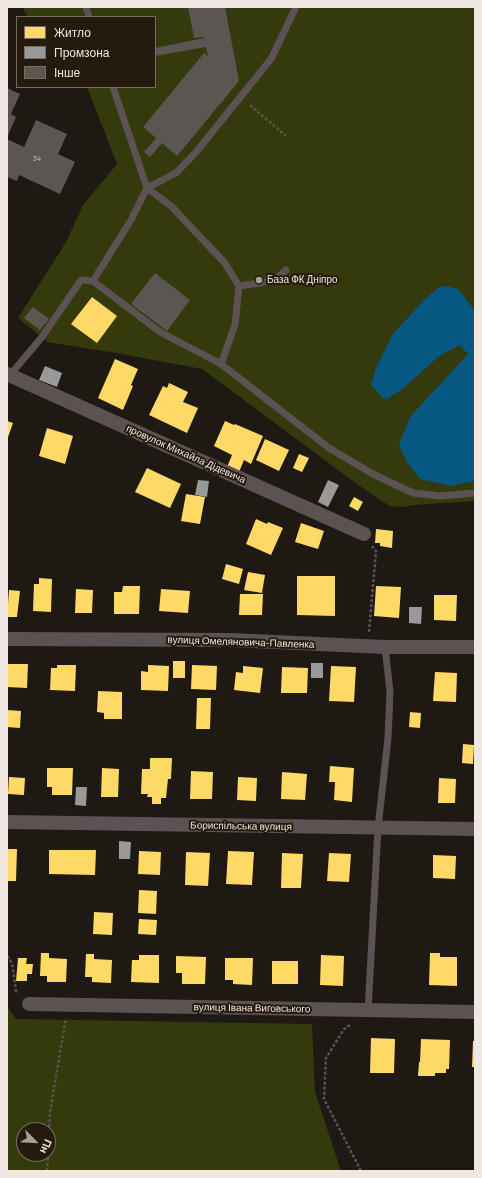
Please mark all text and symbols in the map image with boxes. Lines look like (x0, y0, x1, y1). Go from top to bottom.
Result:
legend (16, 16, 156, 88)
text: Житло (54, 25, 91, 39)
text: Промзона (54, 45, 109, 59)
text: Інше (54, 65, 80, 79)
house number: 34 (33, 153, 41, 163)
place label: База ФК Дніпро (267, 274, 338, 286)
marker: База ФК Дніпро (254, 275, 264, 285)
street label: провулок Михайла Дідевича (124, 422, 248, 486)
street label: вулиця Омеляновича-Павленка (167, 633, 315, 651)
street label: Бориспільська вулиця (190, 819, 292, 833)
street label: вулиця Івана Виговського (194, 1001, 310, 1015)
north arrow (16, 1122, 56, 1162)
text: Пн (38, 1137, 55, 1156)

